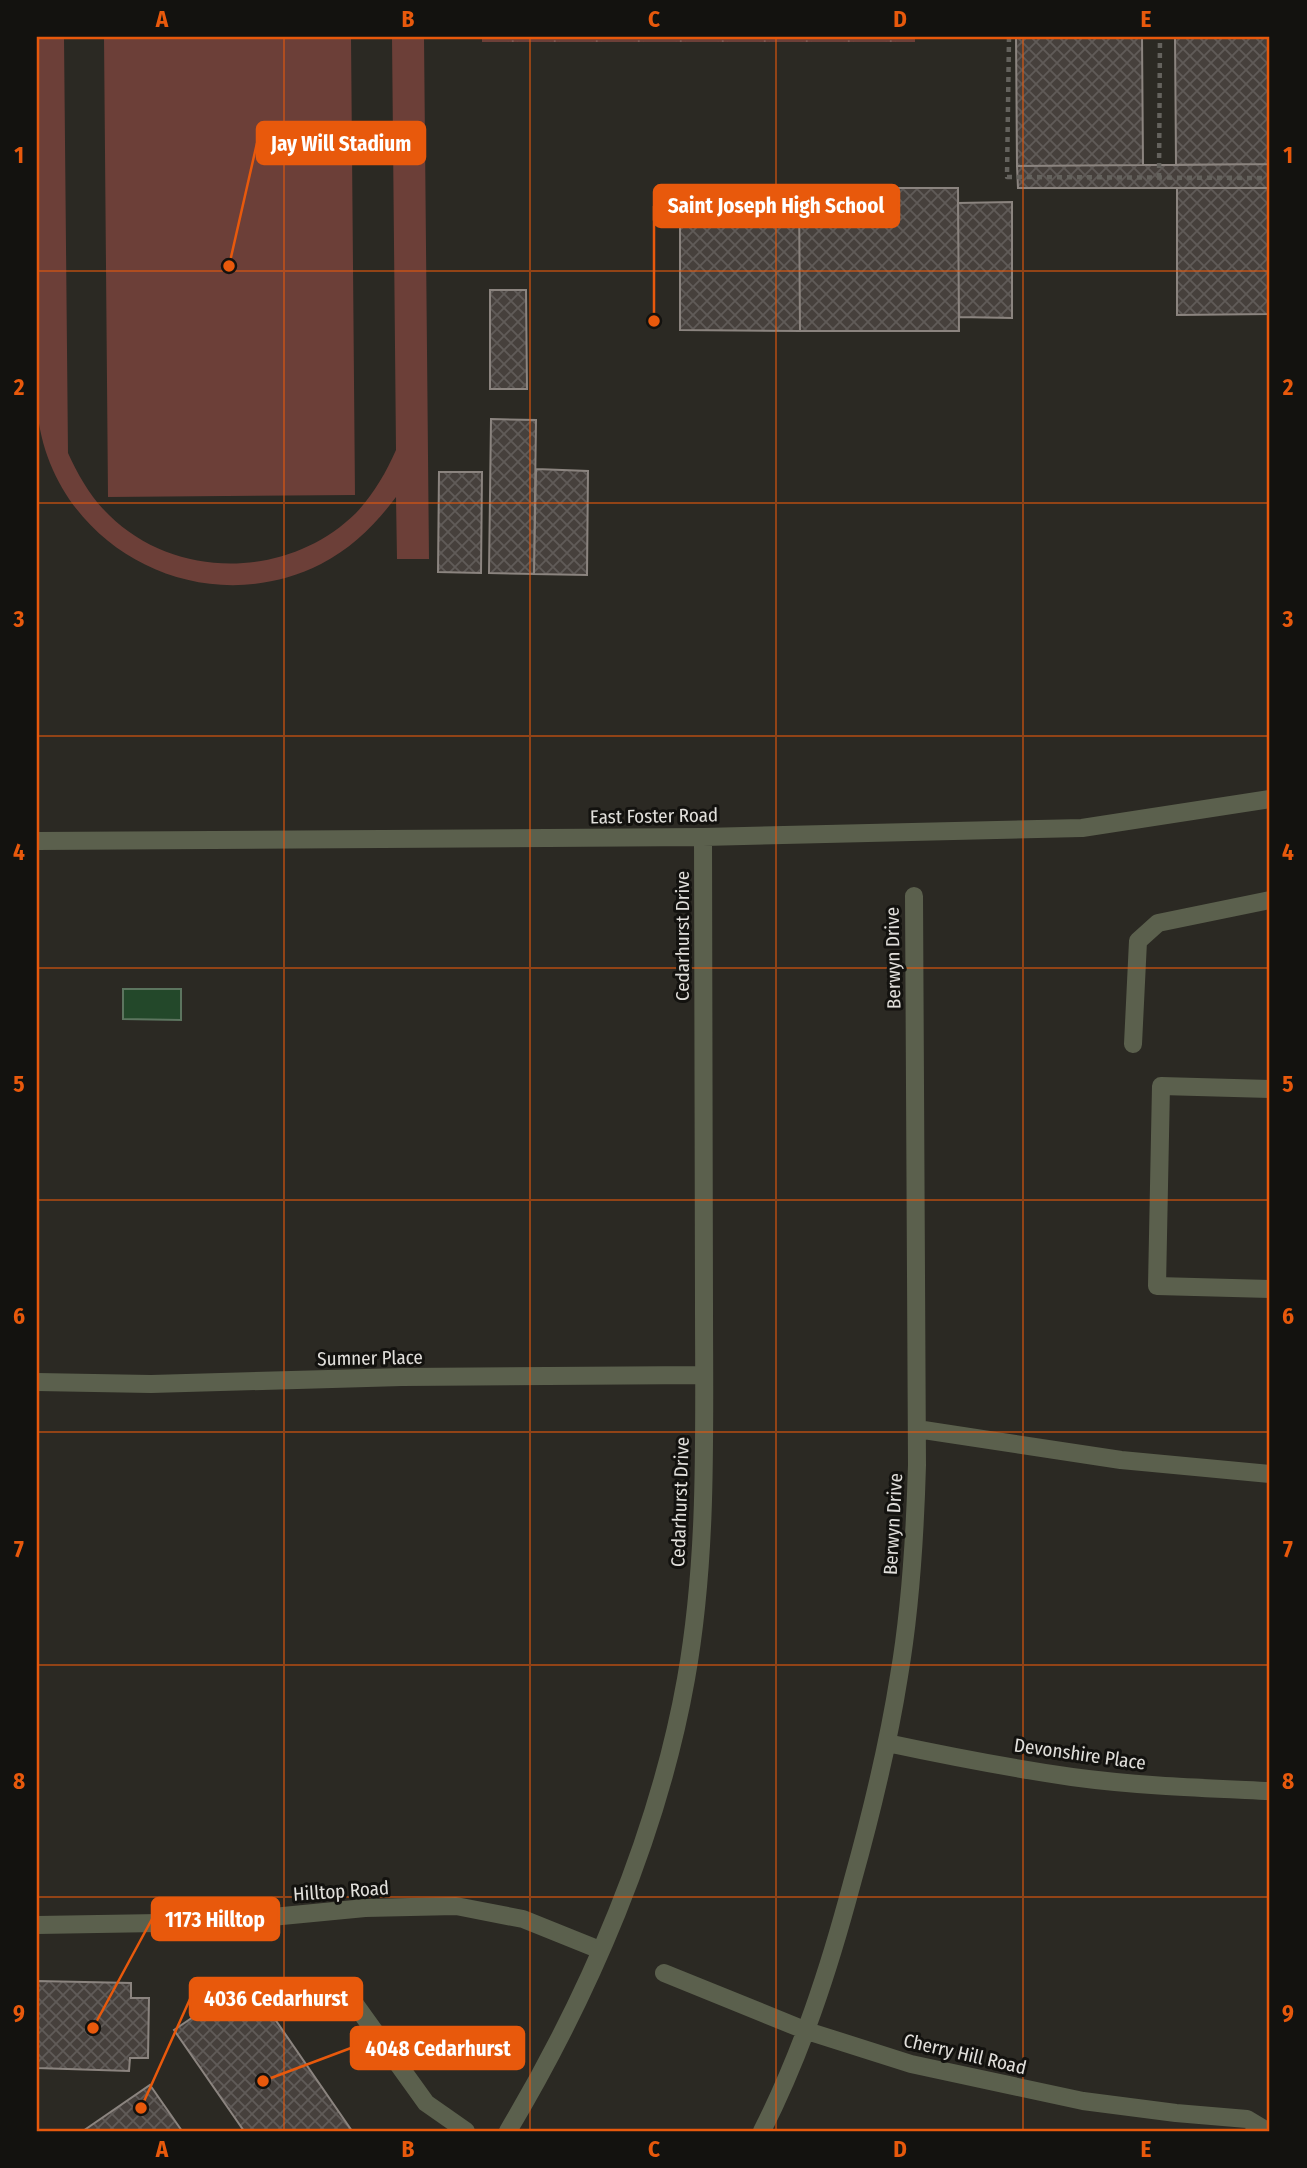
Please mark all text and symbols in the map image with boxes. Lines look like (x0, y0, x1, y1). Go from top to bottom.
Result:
text: A (155, 5, 169, 33)
text: B (402, 5, 415, 33)
text: C (648, 5, 660, 33)
text: D (893, 5, 907, 33)
text: E (1141, 5, 1152, 33)
callout: Jay Will Stadium (257, 122, 425, 164)
text: Jay Will Stadium (270, 131, 411, 157)
text: 1 (14, 141, 24, 169)
text: 1 (1283, 141, 1293, 169)
callout: Saint Joseph High School (654, 185, 899, 227)
text: Saint Joseph High School (668, 193, 885, 219)
text: 2 (13, 373, 25, 401)
text: 2 (1282, 373, 1294, 401)
text: 3 (13, 605, 25, 633)
text: 3 (1282, 605, 1294, 633)
street label: East Foster Road (590, 803, 718, 829)
text: 4 (13, 838, 25, 866)
text: 4 (1282, 838, 1294, 866)
street label: Cedarhurst Drive (671, 871, 694, 1001)
street label: Berwyn Drive (881, 907, 905, 1009)
text: 5 (13, 1070, 25, 1098)
text: 5 (1282, 1070, 1294, 1098)
text: 6 (13, 1302, 25, 1330)
text: 6 (1282, 1302, 1294, 1330)
street label: Sumner Place (317, 1346, 423, 1370)
street label: Cedarhurst Drive (666, 1437, 694, 1567)
street label: Berwyn Drive (879, 1472, 907, 1576)
text: 7 (14, 1535, 24, 1563)
text: 7 (1283, 1535, 1293, 1563)
street label: Devonshire Place (1013, 1733, 1147, 1775)
text: 8 (13, 1767, 25, 1795)
text: 8 (1282, 1767, 1294, 1795)
street label: Hilltop Road (292, 1876, 390, 1906)
callout: 1173 Hilltop (152, 1898, 279, 1940)
text: 1173 Hilltop (165, 1907, 265, 1933)
callout: 4036 Cedarhurst (190, 1978, 362, 2020)
text: 4036 Cedarhurst (204, 1986, 349, 2012)
text: 9 (13, 1999, 25, 2027)
text: 9 (1282, 1999, 1294, 2027)
callout: 4048 Cedarhurst (351, 2027, 524, 2069)
street label: Cherry Hill Road (901, 2029, 1029, 2079)
text: 4048 Cedarhurst (365, 2036, 511, 2062)
text: A (155, 2135, 169, 2163)
text: B (402, 2135, 415, 2163)
text: C (648, 2135, 660, 2163)
text: D (893, 2135, 907, 2163)
text: E (1141, 2135, 1152, 2163)

